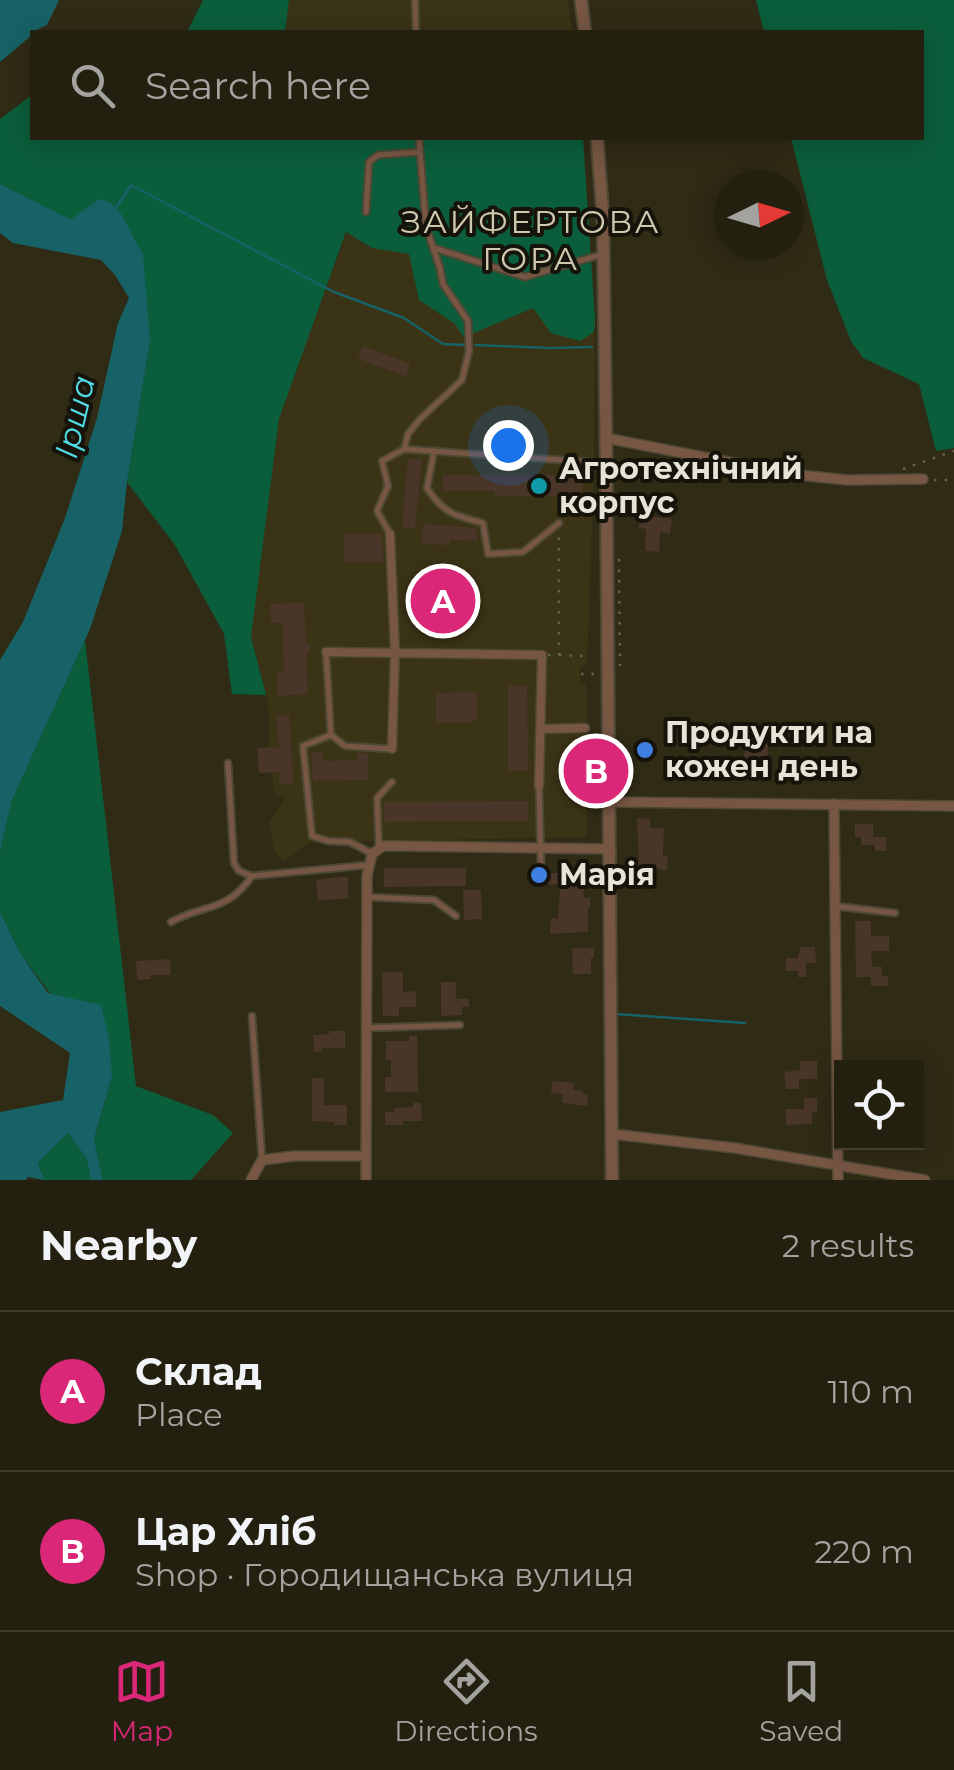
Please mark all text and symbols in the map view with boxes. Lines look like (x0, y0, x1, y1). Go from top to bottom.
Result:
search box (30, 30, 924, 140)
icon: search (65, 58, 120, 113)
text: Search here (145, 62, 371, 109)
north arrow (714, 170, 804, 260)
district label: ЗАЙФЕРТОВА ГОРА (401, 202, 661, 278)
water label: Ірша (46, 372, 103, 462)
your location (483, 420, 534, 471)
place label: Агротехнічний корпус (559, 450, 803, 521)
marker: Агротехнічний корпус (528, 475, 550, 497)
pin: A (410, 564, 476, 638)
place label: Продукти на кожен день (665, 714, 873, 785)
pin: B (564, 734, 628, 808)
marker: Продукти на кожен день (634, 739, 656, 761)
place label: Марія (559, 856, 655, 893)
marker: Марія (528, 864, 550, 886)
map controls (834, 1060, 924, 1150)
button: locate (834, 1060, 924, 1150)
text: Nearby (40, 1219, 197, 1271)
text: 2 results (782, 1226, 914, 1265)
text: Склад (135, 1348, 262, 1395)
text: A (60, 1372, 85, 1411)
text: 110 m (827, 1372, 914, 1411)
text: Place (135, 1395, 223, 1434)
text: Цар Хліб (135, 1508, 317, 1555)
text: B (60, 1532, 85, 1571)
text: 220 m (814, 1532, 914, 1571)
text: Shop · Городищанська вулиця (135, 1555, 634, 1594)
tab: Map (111, 1654, 173, 1748)
tab: Directions (394, 1654, 538, 1748)
tab: Saved (759, 1654, 843, 1748)

